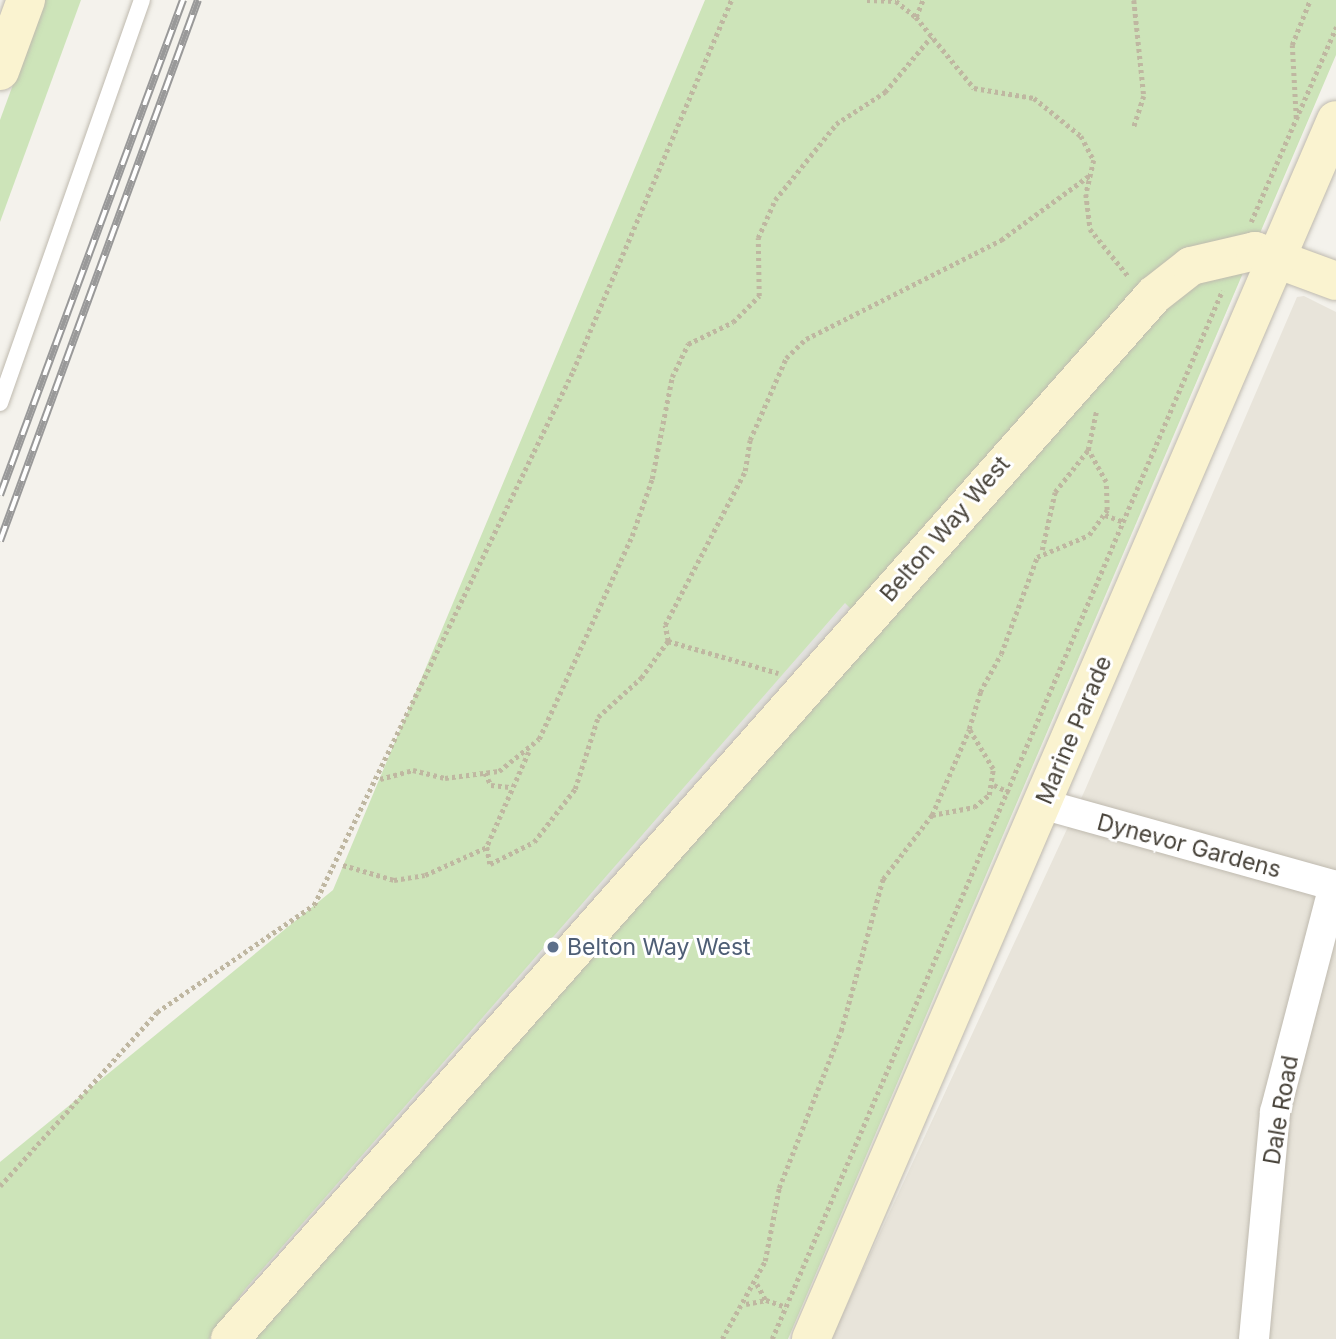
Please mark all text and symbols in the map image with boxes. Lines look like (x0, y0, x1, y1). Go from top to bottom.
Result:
street label: Belton Way West (874, 451, 1016, 607)
street label: Marine Parade (1030, 652, 1118, 808)
street label: Dynevor Gardens (1094, 808, 1284, 884)
place label: Belton Way West (567, 933, 751, 961)
marker: Belton Way West (545, 939, 561, 955)
street label: Dale Road (1258, 1053, 1304, 1167)

